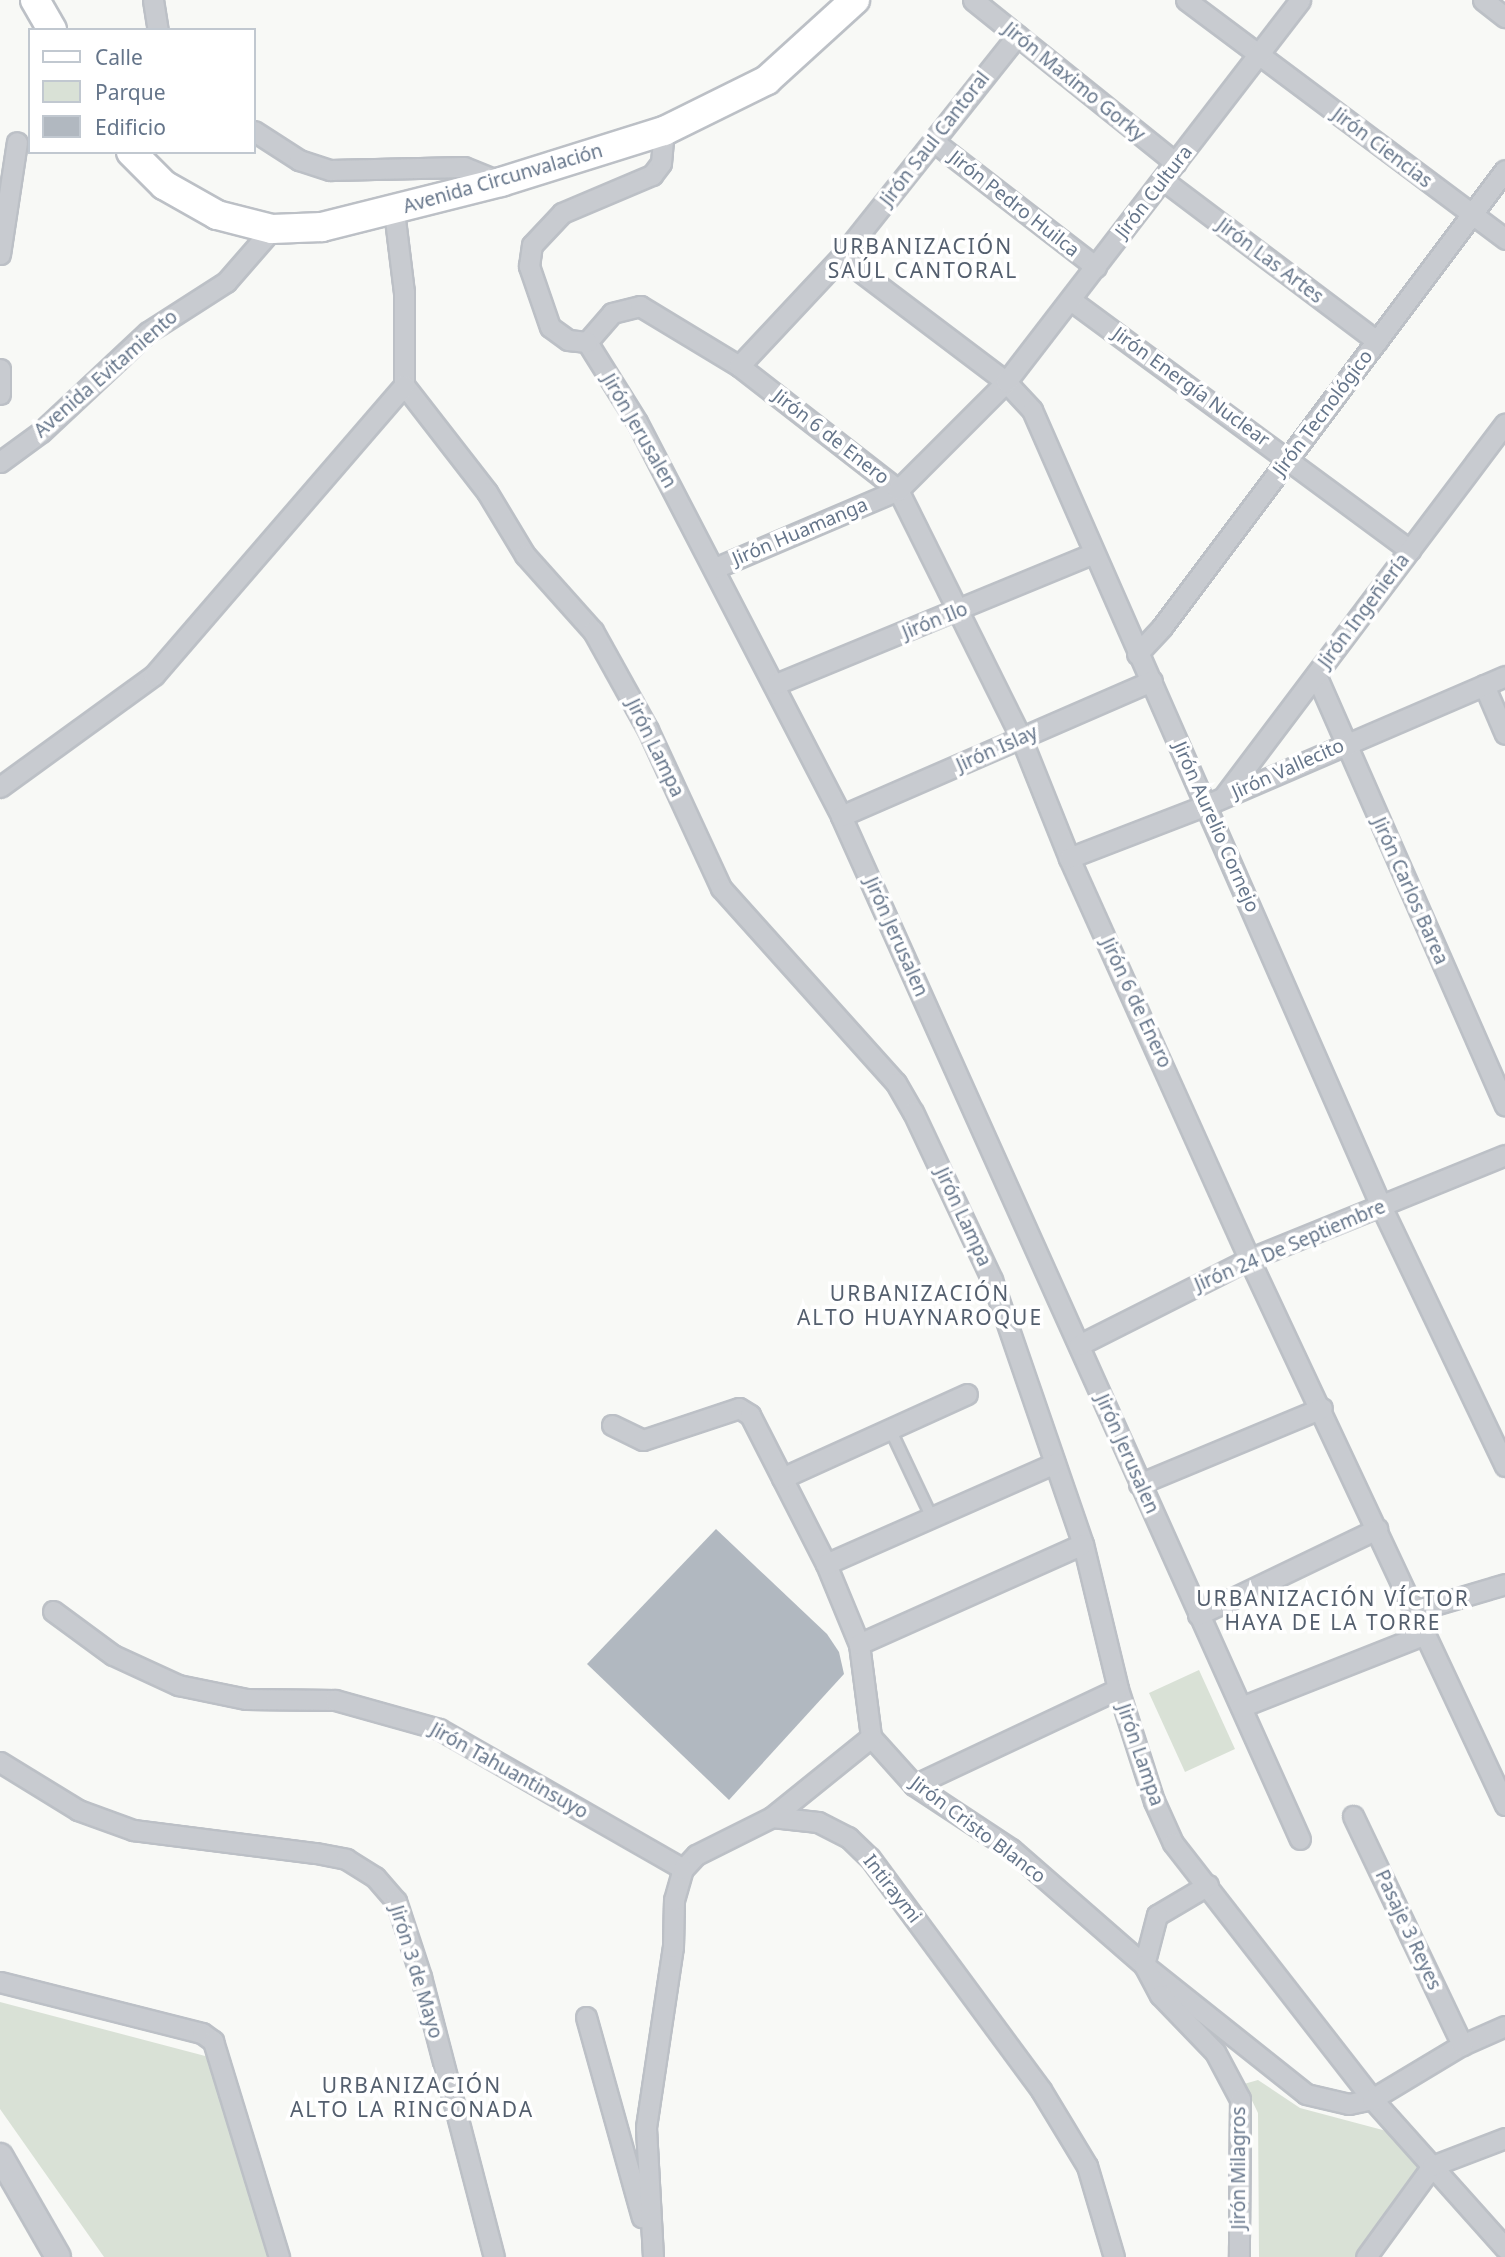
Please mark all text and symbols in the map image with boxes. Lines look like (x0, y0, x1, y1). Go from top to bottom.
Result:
street label: Jirón Maximo Gorky (999, 18, 1149, 146)
legend (28, 28, 256, 154)
text: Calle (95, 43, 143, 71)
street label: Jirón Saul Cantoral (875, 67, 995, 211)
text: Parque (95, 78, 165, 106)
street label: Jirón Ciencias (1328, 103, 1436, 193)
text: Edificio (95, 113, 166, 141)
street label: Avenida Circunvalación (401, 140, 605, 218)
street label: Jirón Cultura (1111, 141, 1197, 243)
street label: Jirón Pedro Huilca (944, 146, 1084, 262)
street label: Jirón Las Artes (1212, 214, 1328, 308)
district label: URBANIZACIÓN SAÚL CANTORAL (829, 233, 1017, 283)
street label: Avenida Evitamiento (30, 306, 182, 442)
street label: Jirón Energía Nuclear (1108, 323, 1274, 451)
street label: Jirón Tecnológico (1268, 346, 1378, 480)
street label: Jirón Jerusalen (597, 370, 681, 492)
street label: Jirón 6 de Enero (768, 385, 894, 489)
street label: Jirón Huamanga (729, 493, 871, 571)
street label: Jirón Ingeñiería (1314, 549, 1414, 673)
street label: Jirón Ilo (899, 598, 971, 644)
street label: Jirón Lampa (621, 695, 689, 801)
street label: Jirón Islay (953, 721, 1041, 777)
street label: Jirón Vallecito (1228, 734, 1348, 804)
street label: Jirón Aurelio Cornejo (1168, 738, 1264, 916)
street label: Jirón Carlos Barea (1367, 814, 1453, 968)
street label: Jirón Jerusalen (859, 874, 933, 1000)
street label: Jirón 6 de Enero (1096, 934, 1176, 1072)
street label: Jirón Lampa (930, 1164, 996, 1270)
street label: Jirón 24 De Septiembre (1191, 1195, 1389, 1297)
district label: URBANIZACIÓN ALTO HUAYNAROQUE (799, 1280, 1041, 1330)
street label: Jirón Jerusalen (1090, 1391, 1164, 1517)
district label: URBANIZACIÓN VÍCTOR HAYA DE LA TORRE (1199, 1585, 1467, 1635)
street label: Jirón Lampa (1112, 1701, 1168, 1809)
street label: Jirón Tahuantinsuyo (426, 1718, 592, 1824)
street label: Jirón Cristo Blanco (906, 1772, 1050, 1888)
street label: Intiraymi (858, 1850, 926, 1928)
street label: Pasaje 3 Reyes (1370, 1866, 1446, 1994)
street label: Jirón 3 de Mayo (385, 1903, 447, 2041)
district label: URBANIZACIÓN ALTO LA RINCONADA (292, 2072, 532, 2122)
street label: Jirón Milagros (1228, 2106, 1250, 2230)

